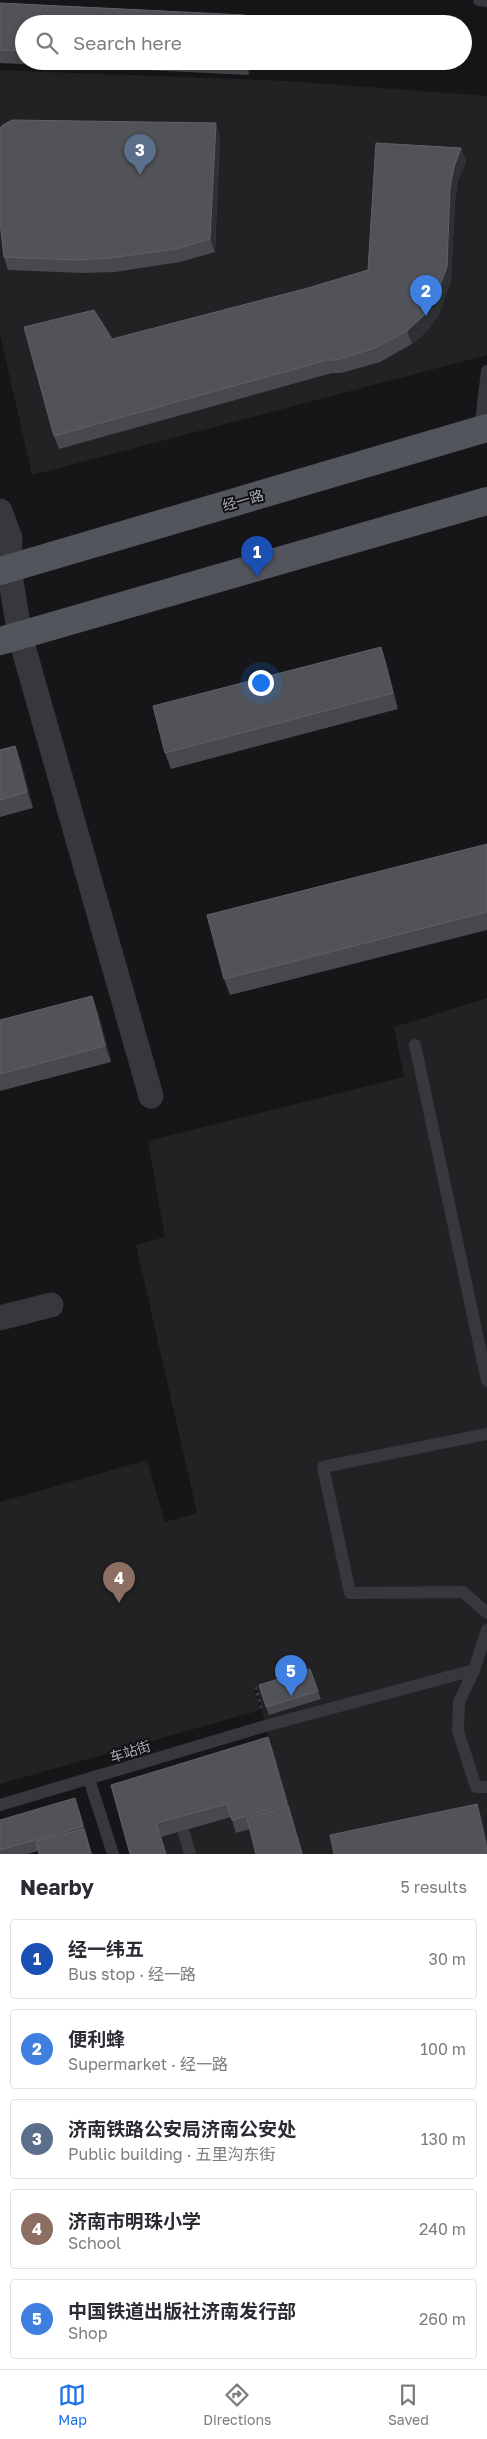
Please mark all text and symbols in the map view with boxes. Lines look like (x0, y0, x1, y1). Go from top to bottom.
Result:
search box (15, 15, 472, 70)
icon: search (33, 29, 61, 57)
text: Search here (73, 31, 182, 54)
pin: 3 (124, 134, 156, 175)
pin: 2 (410, 275, 442, 316)
street label: 经一路 (220, 486, 266, 514)
pin: 1 (241, 536, 273, 577)
your location (248, 670, 274, 696)
pin: 4 (103, 1562, 135, 1603)
pin: 5 (275, 1655, 307, 1696)
street label: 车站街 (107, 1737, 153, 1765)
text: Nearby (20, 1874, 94, 1900)
text: 5 results (401, 1877, 467, 1897)
text: 经一纬五 (68, 1937, 144, 1960)
text: 1 (33, 1949, 41, 1969)
text: 30 m (429, 1949, 466, 1969)
text: Bus stop · 经一路 (68, 1964, 196, 1984)
text: 便利蜂 (68, 2027, 125, 2050)
text: 2 (32, 2039, 42, 2059)
text: 100 m (420, 2039, 466, 2059)
text: Supermarket · 经一路 (68, 2054, 228, 2074)
text: 济南铁路公安局济南公安处 (68, 2117, 296, 2140)
text: 3 (32, 2129, 42, 2149)
text: 130 m (421, 2129, 466, 2149)
text: Public building · 五里沟东街 (68, 2144, 276, 2164)
text: 济南市明珠小学 (68, 2209, 201, 2232)
text: 4 (32, 2219, 42, 2239)
text: 240 m (419, 2219, 466, 2239)
text: School (68, 2233, 121, 2253)
text: 中国铁道出版社济南发行部 (68, 2299, 296, 2322)
text: 5 (32, 2309, 42, 2329)
text: 260 m (419, 2309, 466, 2329)
text: Shop (68, 2323, 108, 2343)
tab: Map (58, 2381, 87, 2428)
tab: Directions (203, 2381, 272, 2428)
tab: Saved (388, 2381, 429, 2428)

